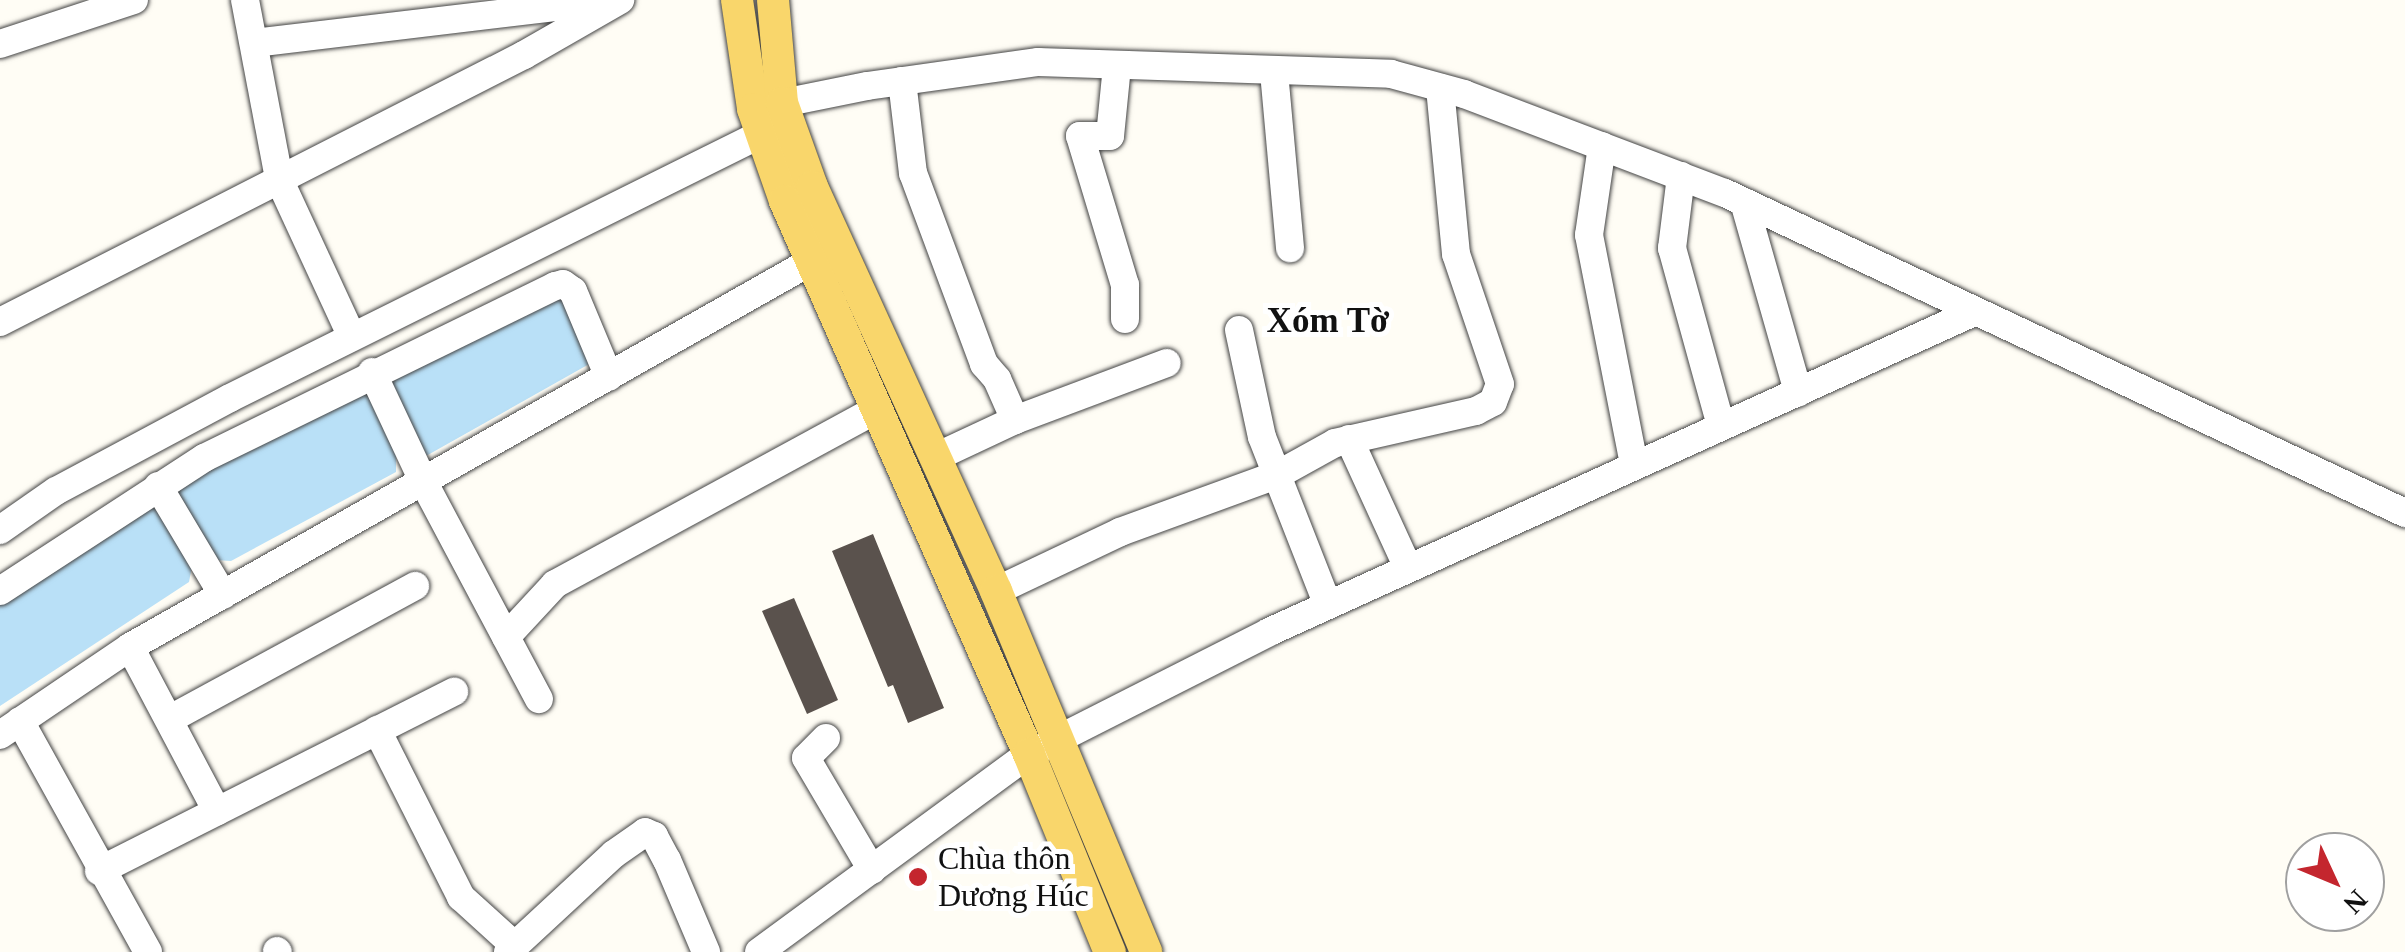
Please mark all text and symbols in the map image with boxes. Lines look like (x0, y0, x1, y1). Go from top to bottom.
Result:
district label: Xóm Tờ (1266, 300, 1390, 342)
north arrow (2285, 832, 2385, 932)
place label: Chùa thôn Dương Húc (938, 840, 1089, 915)
marker: Chùa thôn Dương Húc (907, 866, 929, 888)
text: N (2337, 884, 2374, 920)

